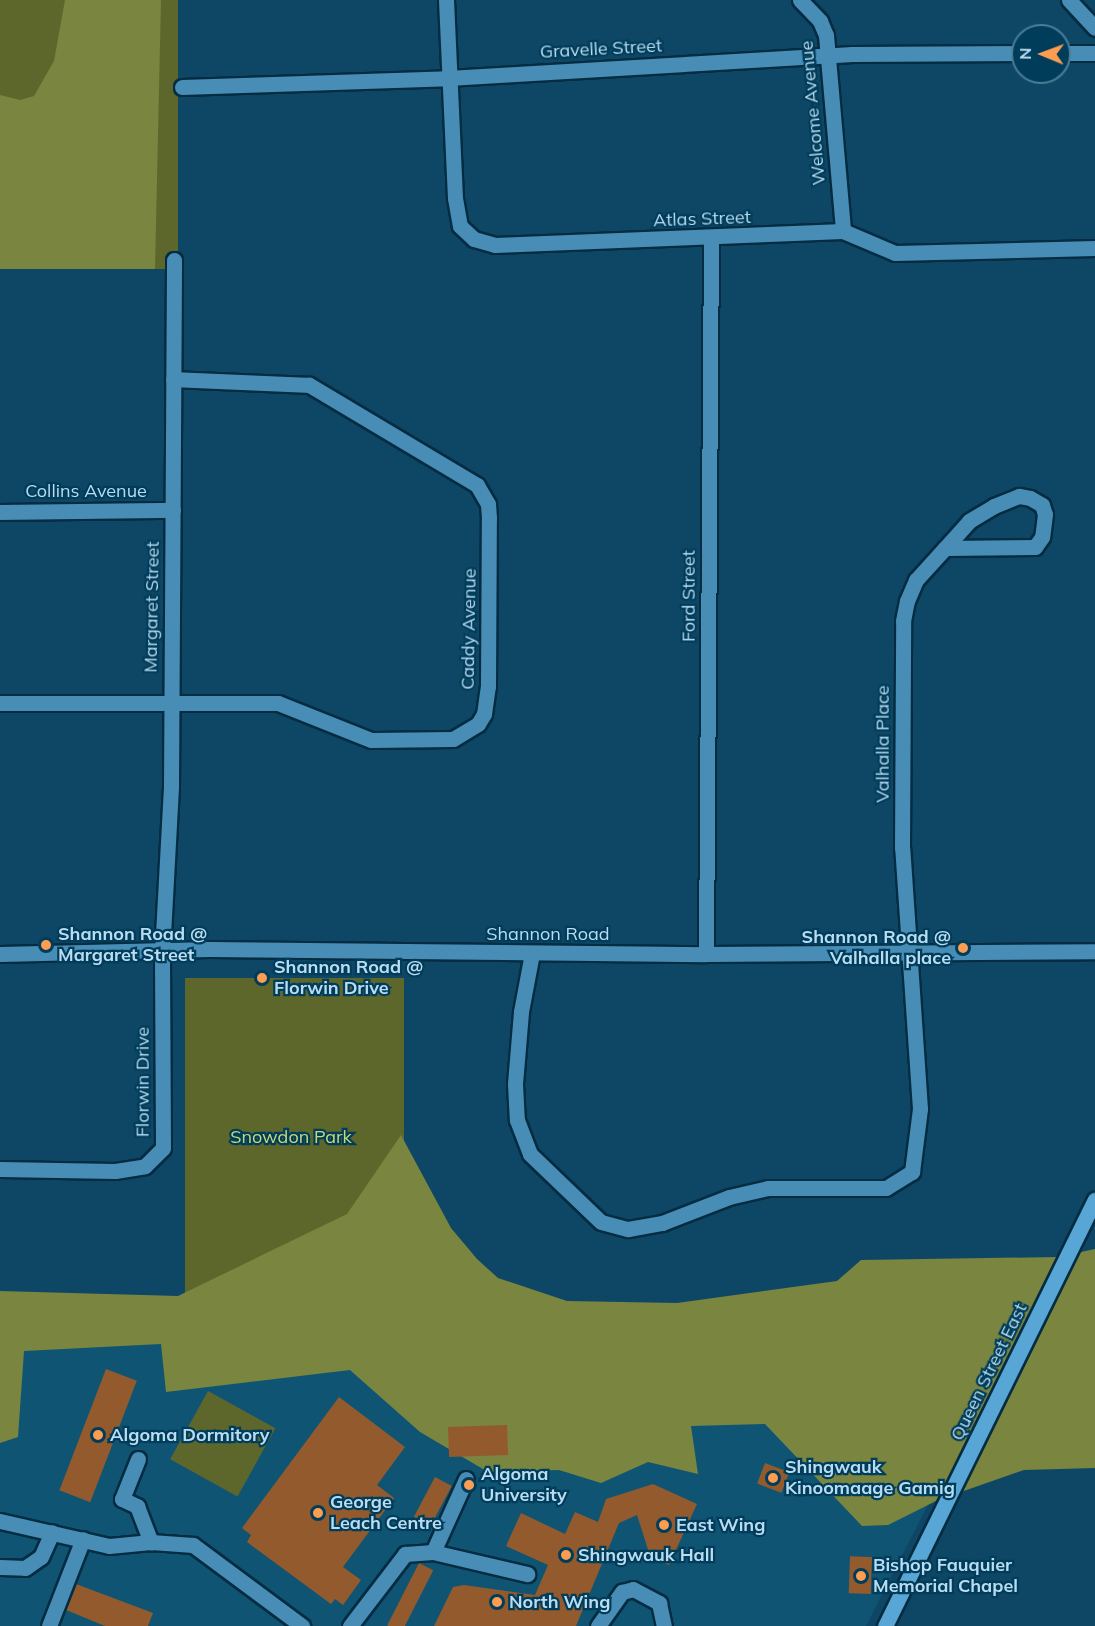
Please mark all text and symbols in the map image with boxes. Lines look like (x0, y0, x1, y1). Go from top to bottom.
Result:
north arrow (1011, 24, 1071, 84)
street label: Gravelle Street (539, 35, 663, 63)
street label: Welcome Avenue (796, 40, 830, 186)
text: N (1015, 48, 1035, 60)
street label: Atlas Street (653, 207, 751, 231)
street label: Collins Avenue (25, 480, 147, 502)
street label: Margaret Street (140, 541, 164, 673)
street label: Ford Street (678, 550, 700, 642)
street label: Caddy Avenue (457, 568, 481, 690)
street label: Valhalla Place (872, 685, 894, 803)
street label: Shannon Road (486, 923, 610, 945)
place label: Shannon Road @ Margaret Street (58, 924, 207, 966)
place label: Shannon Road @ Valhalla place (802, 927, 951, 970)
marker: Shannon Road @ Margaret Street (39, 938, 53, 952)
marker: Shannon Road @ Valhalla place (956, 941, 970, 955)
place label: Shannon Road @ Florwin Drive (274, 957, 423, 1000)
marker: Shannon Road @ Florwin Drive (255, 971, 269, 985)
street label: Florwin Drive (132, 1027, 154, 1137)
park label: Snowdon Park (230, 1126, 352, 1148)
street label: Queen Street East (946, 1300, 1032, 1444)
place label: Algoma Dormitory (110, 1424, 269, 1446)
marker: Algoma Dormitory (91, 1428, 105, 1442)
place label: Shingwauk Kinoomaage Gamig (785, 1457, 955, 1500)
place label: Algoma University (481, 1464, 567, 1506)
marker: Shingwauk Kinoomaage Gamig (766, 1471, 780, 1485)
marker: Algoma University (462, 1478, 476, 1492)
place label: George Leach Centre (330, 1492, 442, 1534)
marker: George Leach Centre (311, 1506, 325, 1520)
place label: East Wing (676, 1514, 765, 1536)
marker: East Wing (657, 1518, 671, 1532)
place label: Shingwauk Hall (578, 1544, 714, 1566)
marker: Shingwauk Hall (559, 1548, 573, 1562)
place label: Bishop Fauquier Memorial Chapel (873, 1555, 1018, 1598)
marker: Bishop Fauquier Memorial Chapel (854, 1569, 868, 1583)
place label: North Wing (509, 1591, 610, 1613)
marker: North Wing (490, 1595, 504, 1609)

